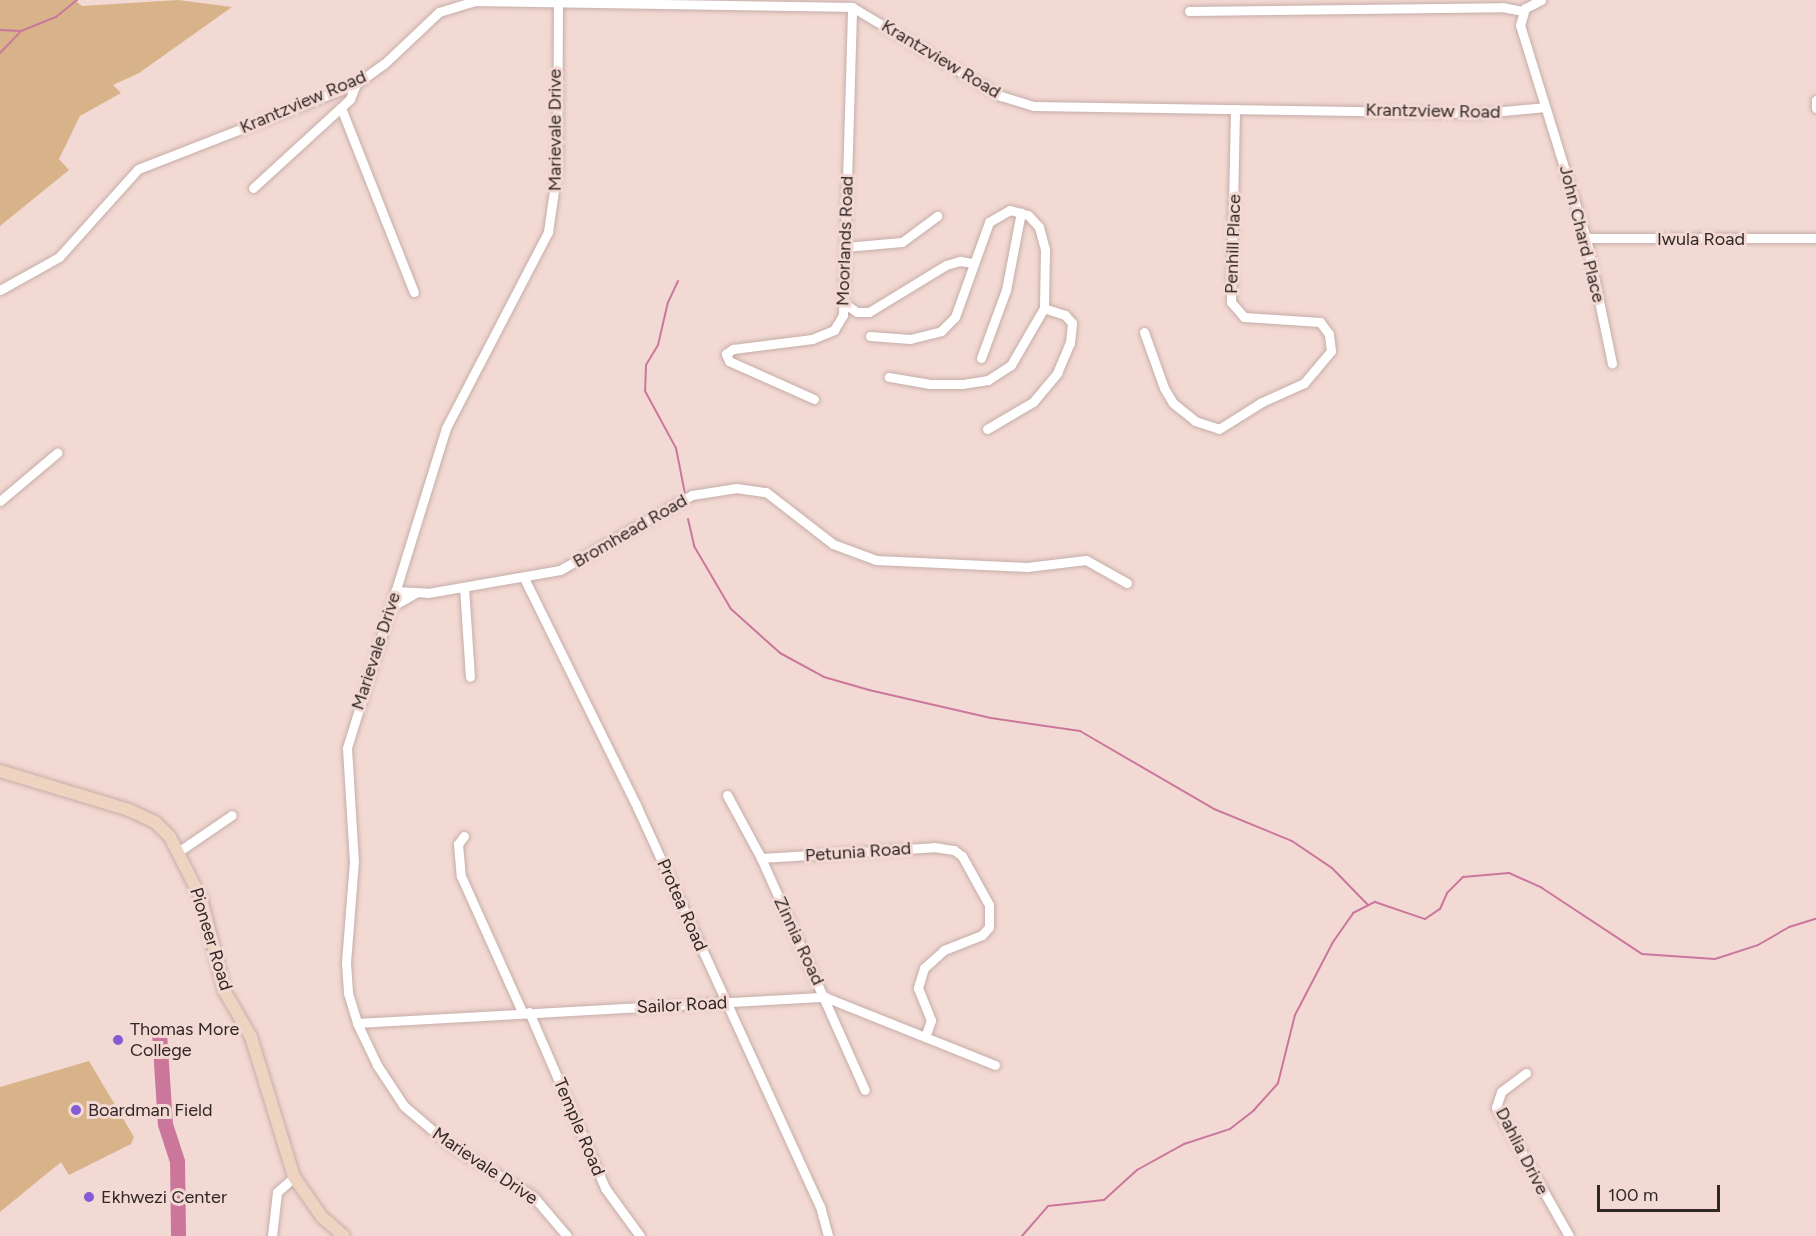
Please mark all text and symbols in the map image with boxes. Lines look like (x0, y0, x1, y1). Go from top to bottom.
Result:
street label: Krantzview Road (878, 15, 1004, 103)
street label: Krantzview Road (237, 66, 369, 138)
street label: Marievale Drive (544, 69, 566, 191)
street label: Krantzview Road (1365, 99, 1501, 123)
street label: John Chard Place (1555, 163, 1609, 305)
street label: Moorlands Road (832, 176, 858, 306)
street label: Penhill Place (1220, 194, 1246, 294)
street label: Iwula Road (1657, 228, 1745, 250)
street label: Bromhead Road (569, 490, 691, 572)
street label: Marievale Drive (347, 589, 405, 713)
street label: Petunia Road (804, 838, 912, 866)
street label: Protea Road (652, 856, 712, 954)
street label: Pioneer Road (185, 885, 237, 993)
street label: Zinnia Road (769, 893, 829, 989)
street label: Sailor Road (636, 992, 728, 1018)
place label: Thomas More College (130, 1019, 239, 1062)
marker: Thomas More College (111, 1033, 125, 1047)
street label: Temple Road (549, 1075, 609, 1179)
place label: Boardman Field (88, 1099, 213, 1121)
marker: Boardman Field (69, 1103, 83, 1117)
street label: Dahlia Drive (1491, 1104, 1553, 1198)
street label: Marievale Drive (428, 1123, 542, 1209)
scale bar (1600, 1173, 1723, 1211)
text: 100 m (1608, 1184, 1658, 1206)
place label: Ekhwezi Center (101, 1186, 227, 1208)
marker: Ekhwezi Center (82, 1190, 96, 1204)

